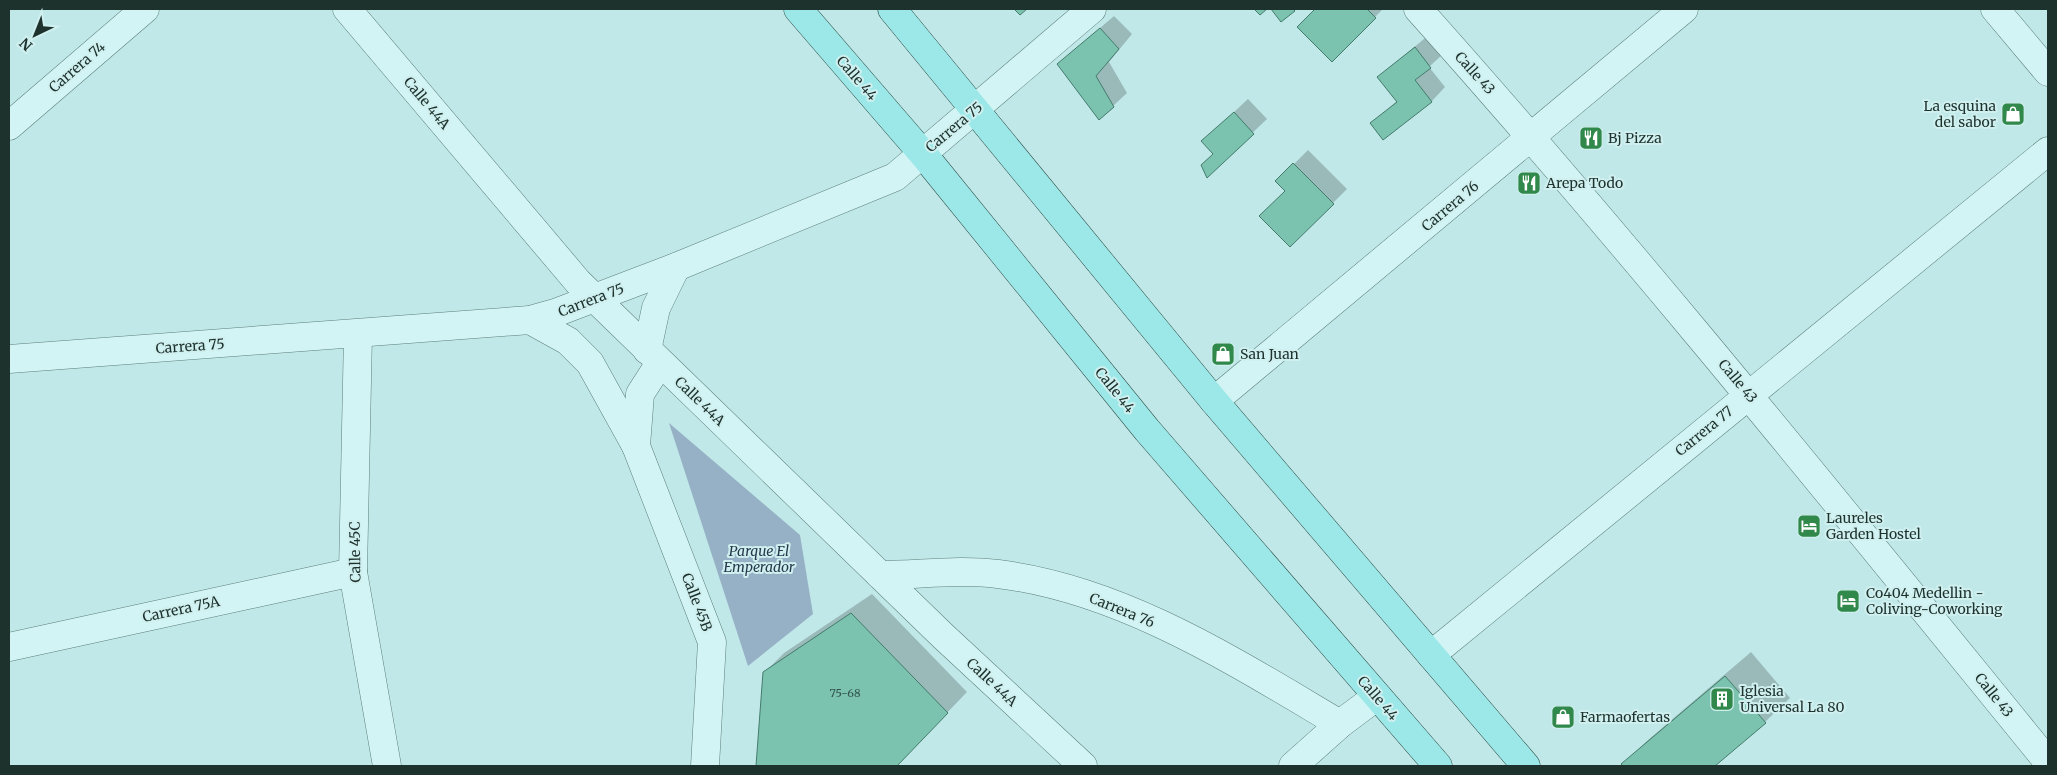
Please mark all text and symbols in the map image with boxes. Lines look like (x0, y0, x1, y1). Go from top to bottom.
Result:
north arrow (10, 10, 60, 60)
text: N (16, 34, 36, 55)
street label: Carrera 74 (45, 37, 109, 96)
street label: Calle 43 (1451, 48, 1499, 98)
street label: Calle 44 (833, 52, 882, 104)
street label: Calle 44A (400, 73, 454, 133)
place label: La esquina del sabor (1923, 97, 1996, 131)
street label: Carrera 75 (922, 98, 986, 156)
shop icon: La esquina del sabor (2000, 101, 2026, 127)
restaurant icon: Bj Pizza (1578, 125, 1604, 151)
place label: Bj Pizza (1608, 129, 1662, 147)
restaurant icon: Arepa Todo (1516, 170, 1542, 196)
place label: Arepa Todo (1545, 174, 1623, 192)
street label: Carrera 76 (1418, 177, 1482, 235)
street label: Carrera 75 (556, 279, 626, 321)
street label: Carrera 75 (155, 335, 225, 357)
shop icon: San Juan (1210, 341, 1236, 367)
place label: San Juan (1240, 345, 1299, 363)
street label: Calle 43 (1715, 355, 1761, 407)
street label: Calle 44 (1091, 364, 1139, 417)
street label: Calle 44A (671, 373, 729, 429)
street label: Carrera 77 (1671, 402, 1737, 460)
place label: Laureles Garden Hostel (1826, 509, 1921, 543)
hotel icon: Laureles Garden Hostel (1796, 513, 1822, 539)
street label: Calle 45C (345, 521, 365, 583)
park label: Parque El Emperador (724, 542, 795, 576)
street label: Calle 45B (678, 570, 716, 634)
place label: Co404 Medellin - Coliving-Coworking (1866, 584, 2003, 618)
hotel icon: Co404 Medellin - Coliving-Coworking (1835, 588, 1861, 614)
street label: Carrera 76 (1087, 589, 1157, 631)
street label: Carrera 75A (141, 592, 221, 626)
street label: Calle 44A (963, 654, 1021, 710)
street label: Calle 43 (1971, 669, 2017, 721)
street label: Calle 44 (1354, 672, 1403, 724)
place label: Iglesia Universal La 80 (1740, 682, 1845, 716)
house number: 75-68 (829, 686, 861, 700)
building icon: Iglesia Universal La 80 (1709, 686, 1735, 712)
shop icon: Farmaofertas (1550, 704, 1576, 730)
place label: Farmaofertas (1580, 708, 1670, 726)

